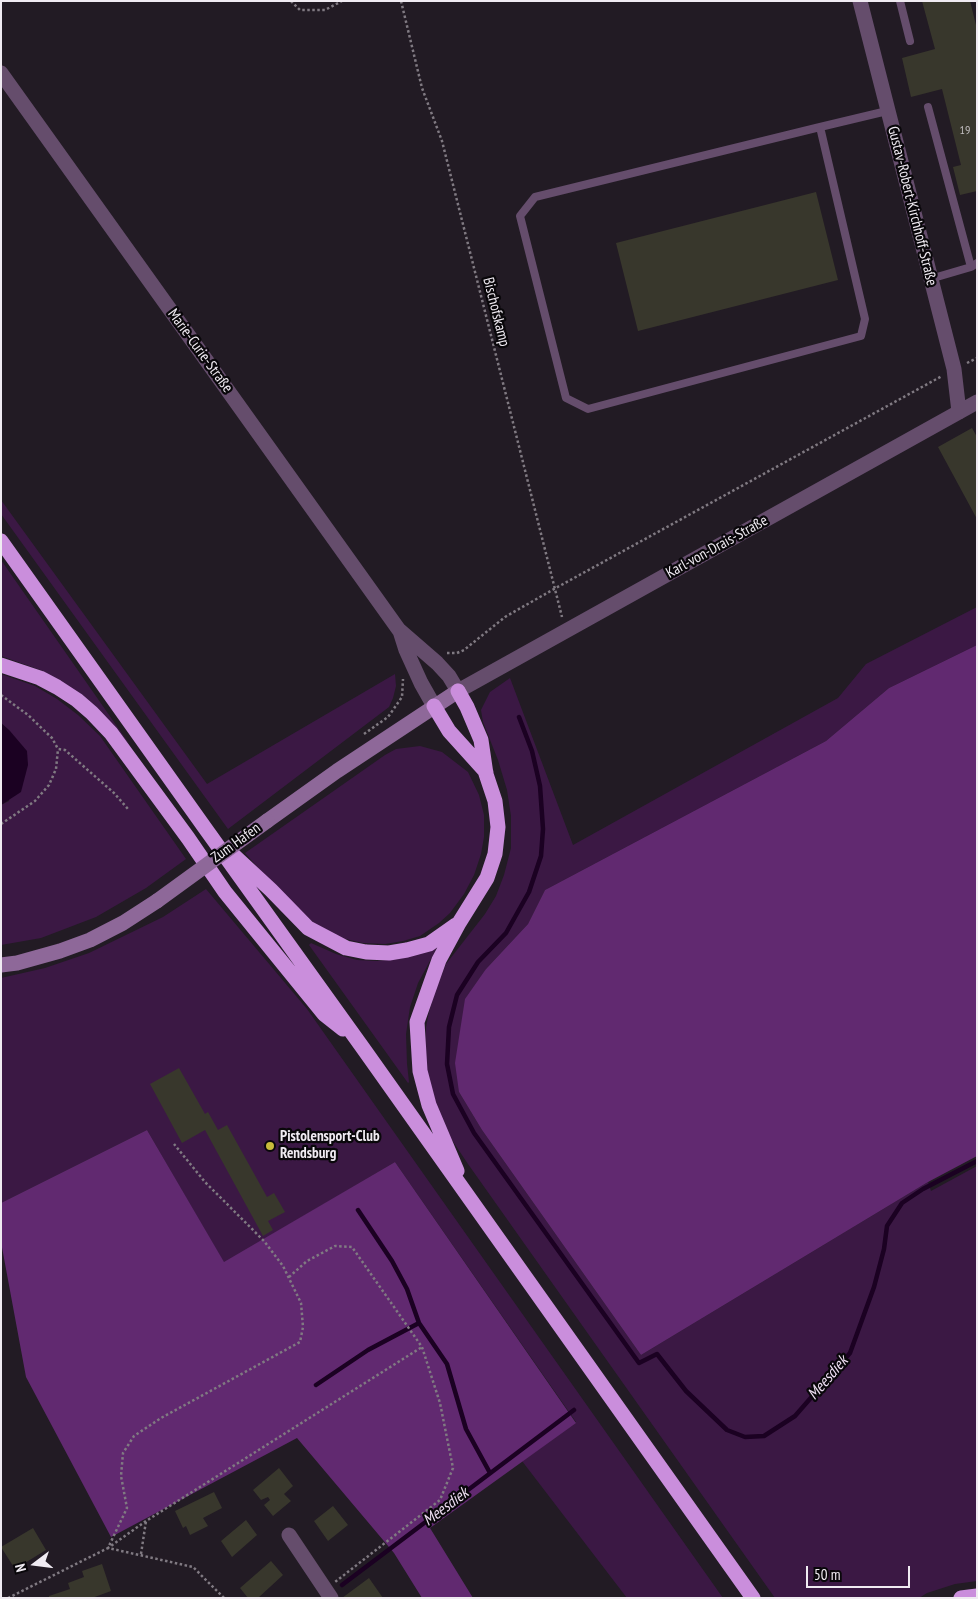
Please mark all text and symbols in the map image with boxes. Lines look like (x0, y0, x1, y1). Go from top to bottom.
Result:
street label: Gustav-Robert-Kirchhoff-Straße (883, 124, 941, 288)
house number: 19 (960, 124, 970, 138)
street label: Bischofskamp (479, 276, 513, 348)
street label: Marie-Curie-Straße (164, 306, 236, 396)
street label: Karl-von-Drais-Straße (663, 512, 771, 582)
street label: Zum Hafen (208, 819, 264, 867)
place label: Pistolensport-Club Rendsburg (280, 1128, 380, 1163)
marker: Pistolensport-Club Rendsburg (264, 1140, 276, 1152)
water label: Meesdiek (804, 1352, 852, 1404)
water label: Meesdiek (419, 1484, 473, 1530)
north arrow (10, 1539, 60, 1589)
scale bar (808, 1556, 912, 1588)
text: N (11, 1562, 30, 1574)
text: 50 m (814, 1565, 840, 1584)

